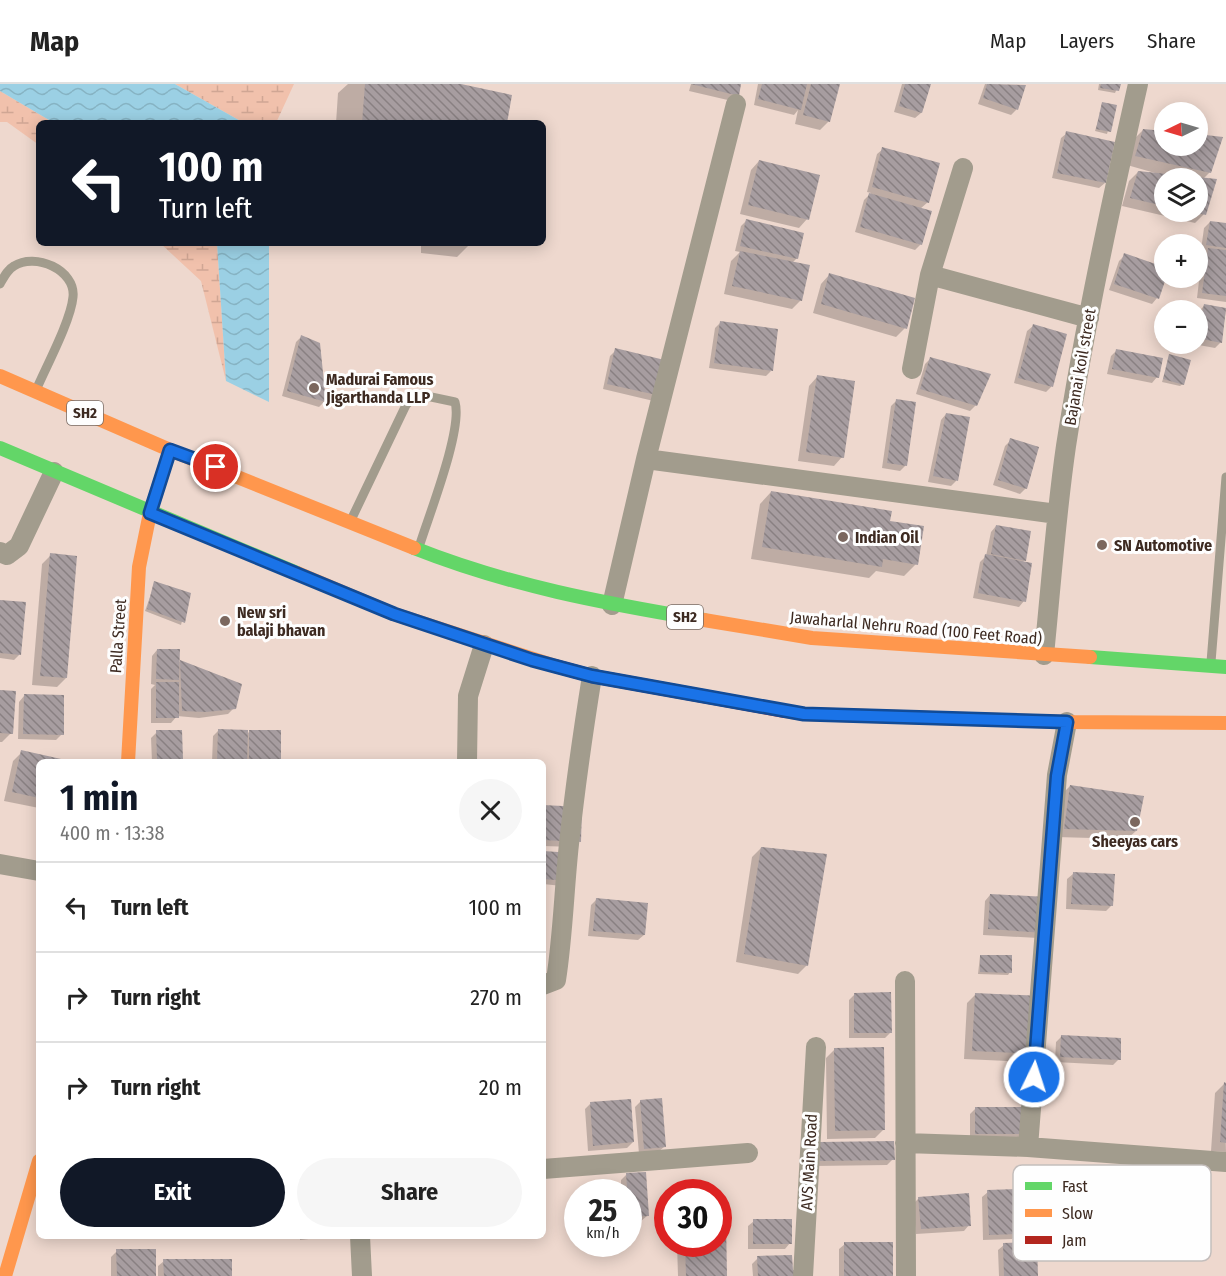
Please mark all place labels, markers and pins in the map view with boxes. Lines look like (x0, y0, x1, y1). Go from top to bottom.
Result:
place label: Madurai Famous Jigarthanda LLP (325, 370, 433, 407)
marker: Madurai Famous Jigarthanda LLP (307, 381, 321, 395)
pin (190, 441, 241, 492)
place label: Indian Oil (855, 528, 919, 547)
marker: Indian Oil (836, 530, 850, 544)
place label: SN Automotive (1114, 536, 1212, 555)
marker: SN Automotive (1095, 538, 1109, 552)
place label: New sri balaji bhavan (237, 603, 325, 640)
marker: New sri balaji bhavan (218, 614, 232, 628)
marker: Sheeyas cars (1128, 815, 1142, 829)
place label: Sheeyas cars (1092, 832, 1178, 851)

